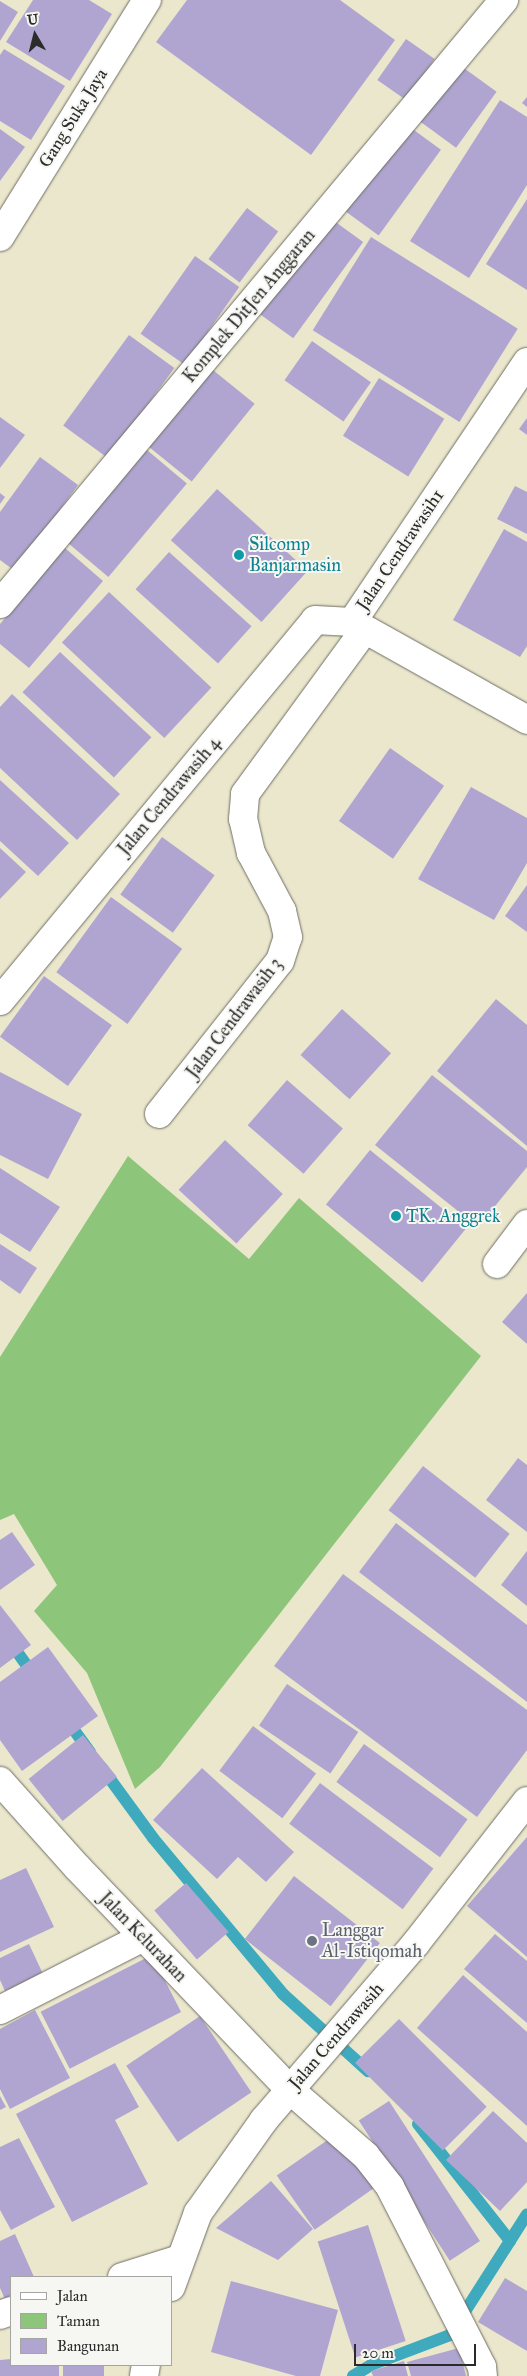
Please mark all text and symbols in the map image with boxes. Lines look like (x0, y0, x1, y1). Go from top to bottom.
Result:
north arrow (10, 10, 60, 60)
text: U (26, 10, 40, 29)
street label: Gang Suka Jaya (34, 64, 112, 172)
street label: Komplek DitJen Anggaran (179, 225, 319, 387)
street label: Jalan Cendrawasih1 (352, 485, 448, 615)
place label: Silcomp Banjarmasin (249, 534, 341, 576)
marker: Silcomp Banjarmasin (233, 549, 245, 561)
street label: Jalan Cendrawasih 4 (113, 732, 225, 860)
street label: Jalan Cendrawasih 3 (182, 954, 286, 1082)
place label: TK. Anggrek (406, 1205, 500, 1227)
marker: TK. Anggrek (390, 1210, 402, 1222)
street label: Jalan Kelurahan (95, 1888, 191, 1986)
place label: Langgar Al-Istiqomah (322, 1920, 422, 1962)
marker: Langgar Al-Istiqomah (306, 1935, 318, 1947)
street label: Jalan Cendrawasih (284, 1978, 388, 2094)
legend (10, 2276, 172, 2366)
text: Jalan (57, 2287, 88, 2305)
text: Taman (57, 2312, 100, 2330)
scale bar (357, 2334, 480, 2366)
text: Bangunan (57, 2337, 119, 2355)
text: 20 m (362, 2344, 394, 2362)

